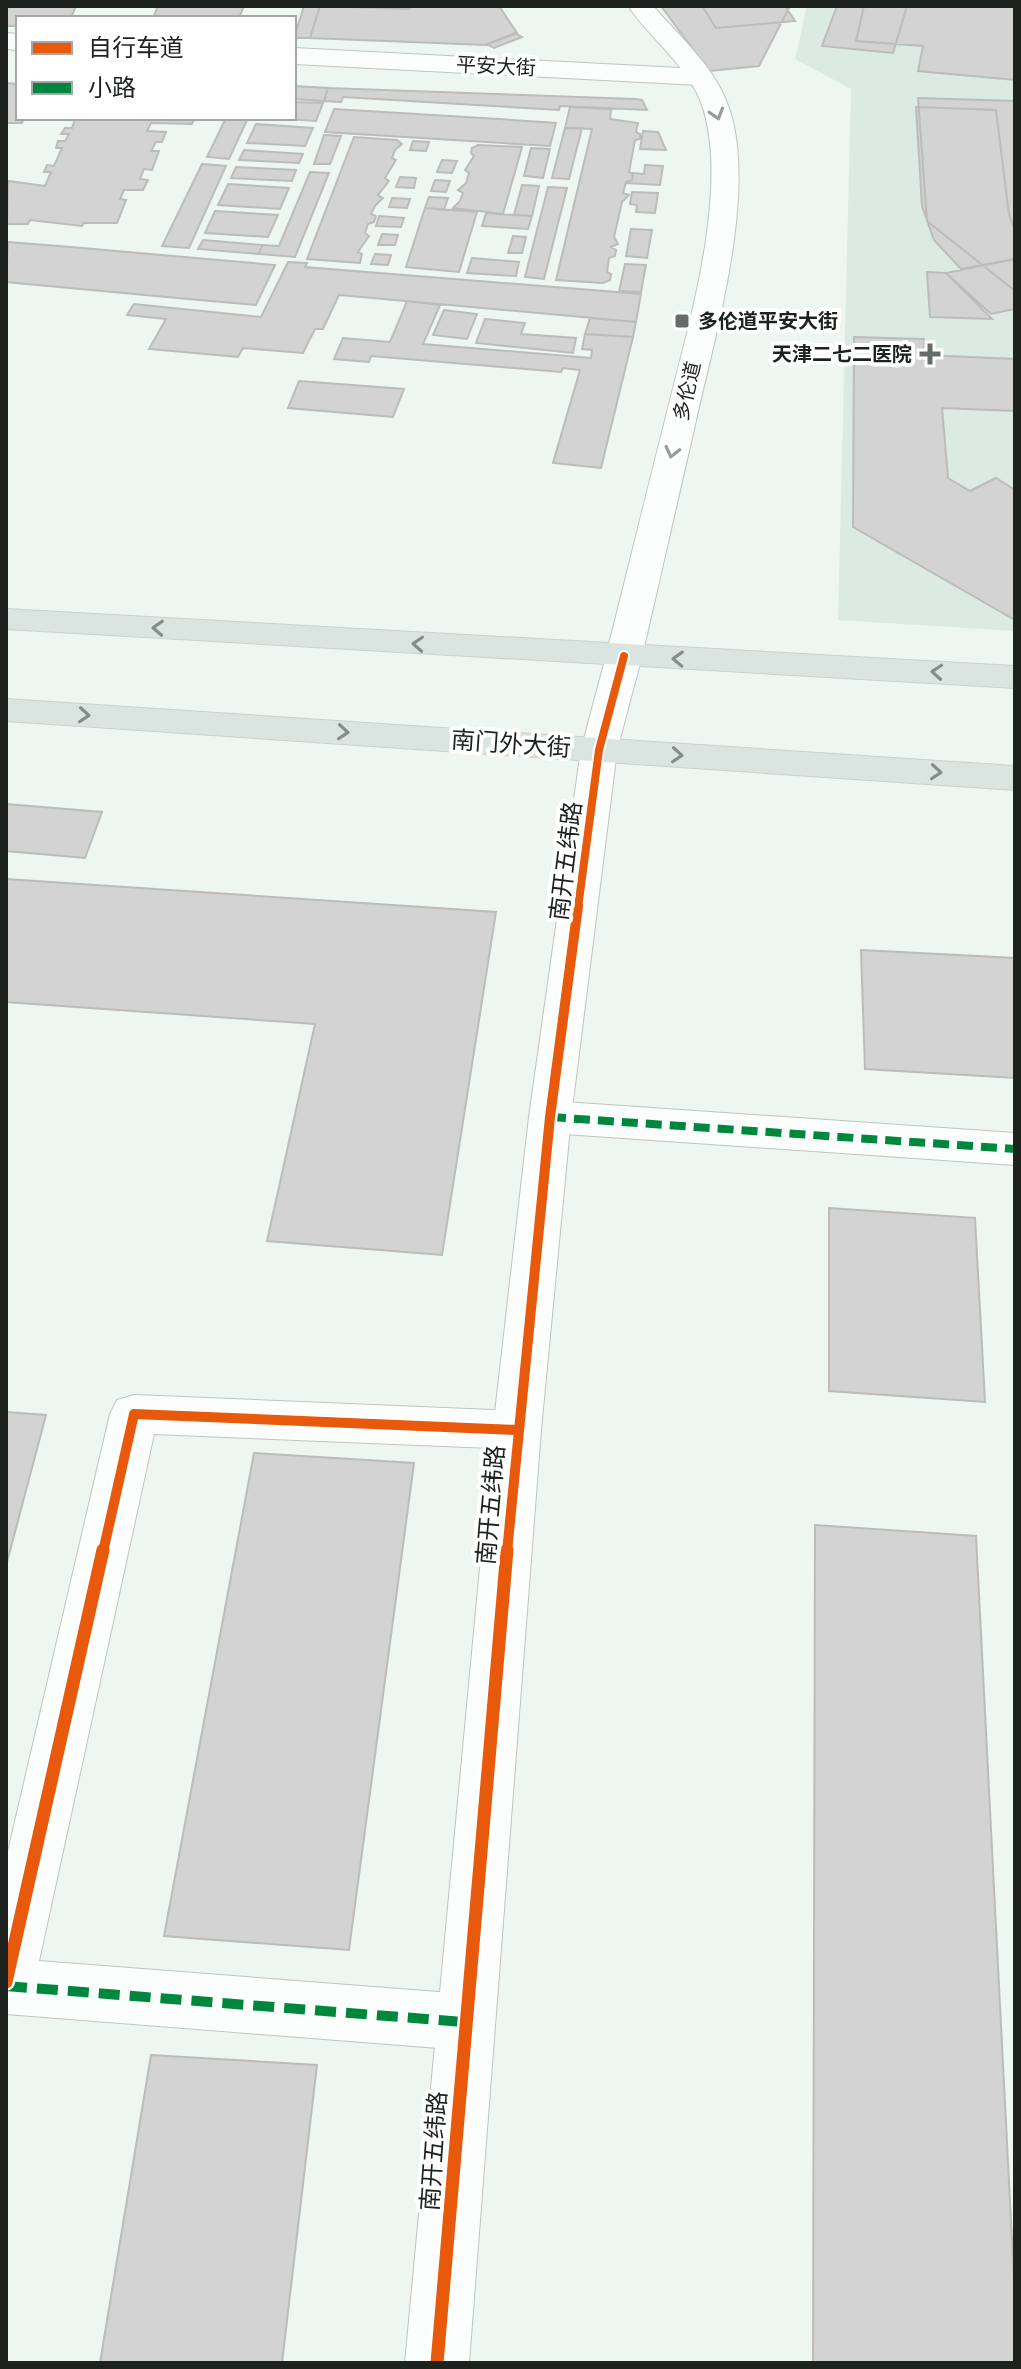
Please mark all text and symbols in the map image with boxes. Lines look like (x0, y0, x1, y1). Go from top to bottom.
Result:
legend (16, 16, 296, 120)
text: 自行车道 (88, 30, 184, 63)
street label: 平安大街 (455, 50, 537, 81)
text: 小路 (88, 70, 136, 103)
one-way arrow (708, 107, 724, 120)
place label: 多伦道平安大街 (698, 307, 838, 334)
marker: 多伦道平安大街 (673, 312, 691, 330)
place label: 天津二七二医院 (772, 340, 912, 367)
marker: 天津二七二医院 (919, 343, 941, 365)
street label: 多伦道 (667, 359, 706, 423)
one-way arrow (665, 444, 682, 458)
one-way arrow (151, 620, 164, 637)
one-way arrow (411, 635, 424, 652)
one-way arrow (671, 650, 684, 667)
one-way arrow (930, 664, 943, 681)
one-way arrow (78, 706, 91, 723)
street label: 南门外大街 (450, 722, 572, 763)
one-way arrow (337, 723, 350, 740)
one-way arrow (671, 746, 684, 763)
one-way arrow (930, 763, 943, 780)
street label: 南开五纬路 (541, 799, 588, 922)
street label: 南开五纬路 (468, 1444, 511, 1566)
street label: 南开五纬路 (412, 2090, 453, 2212)

